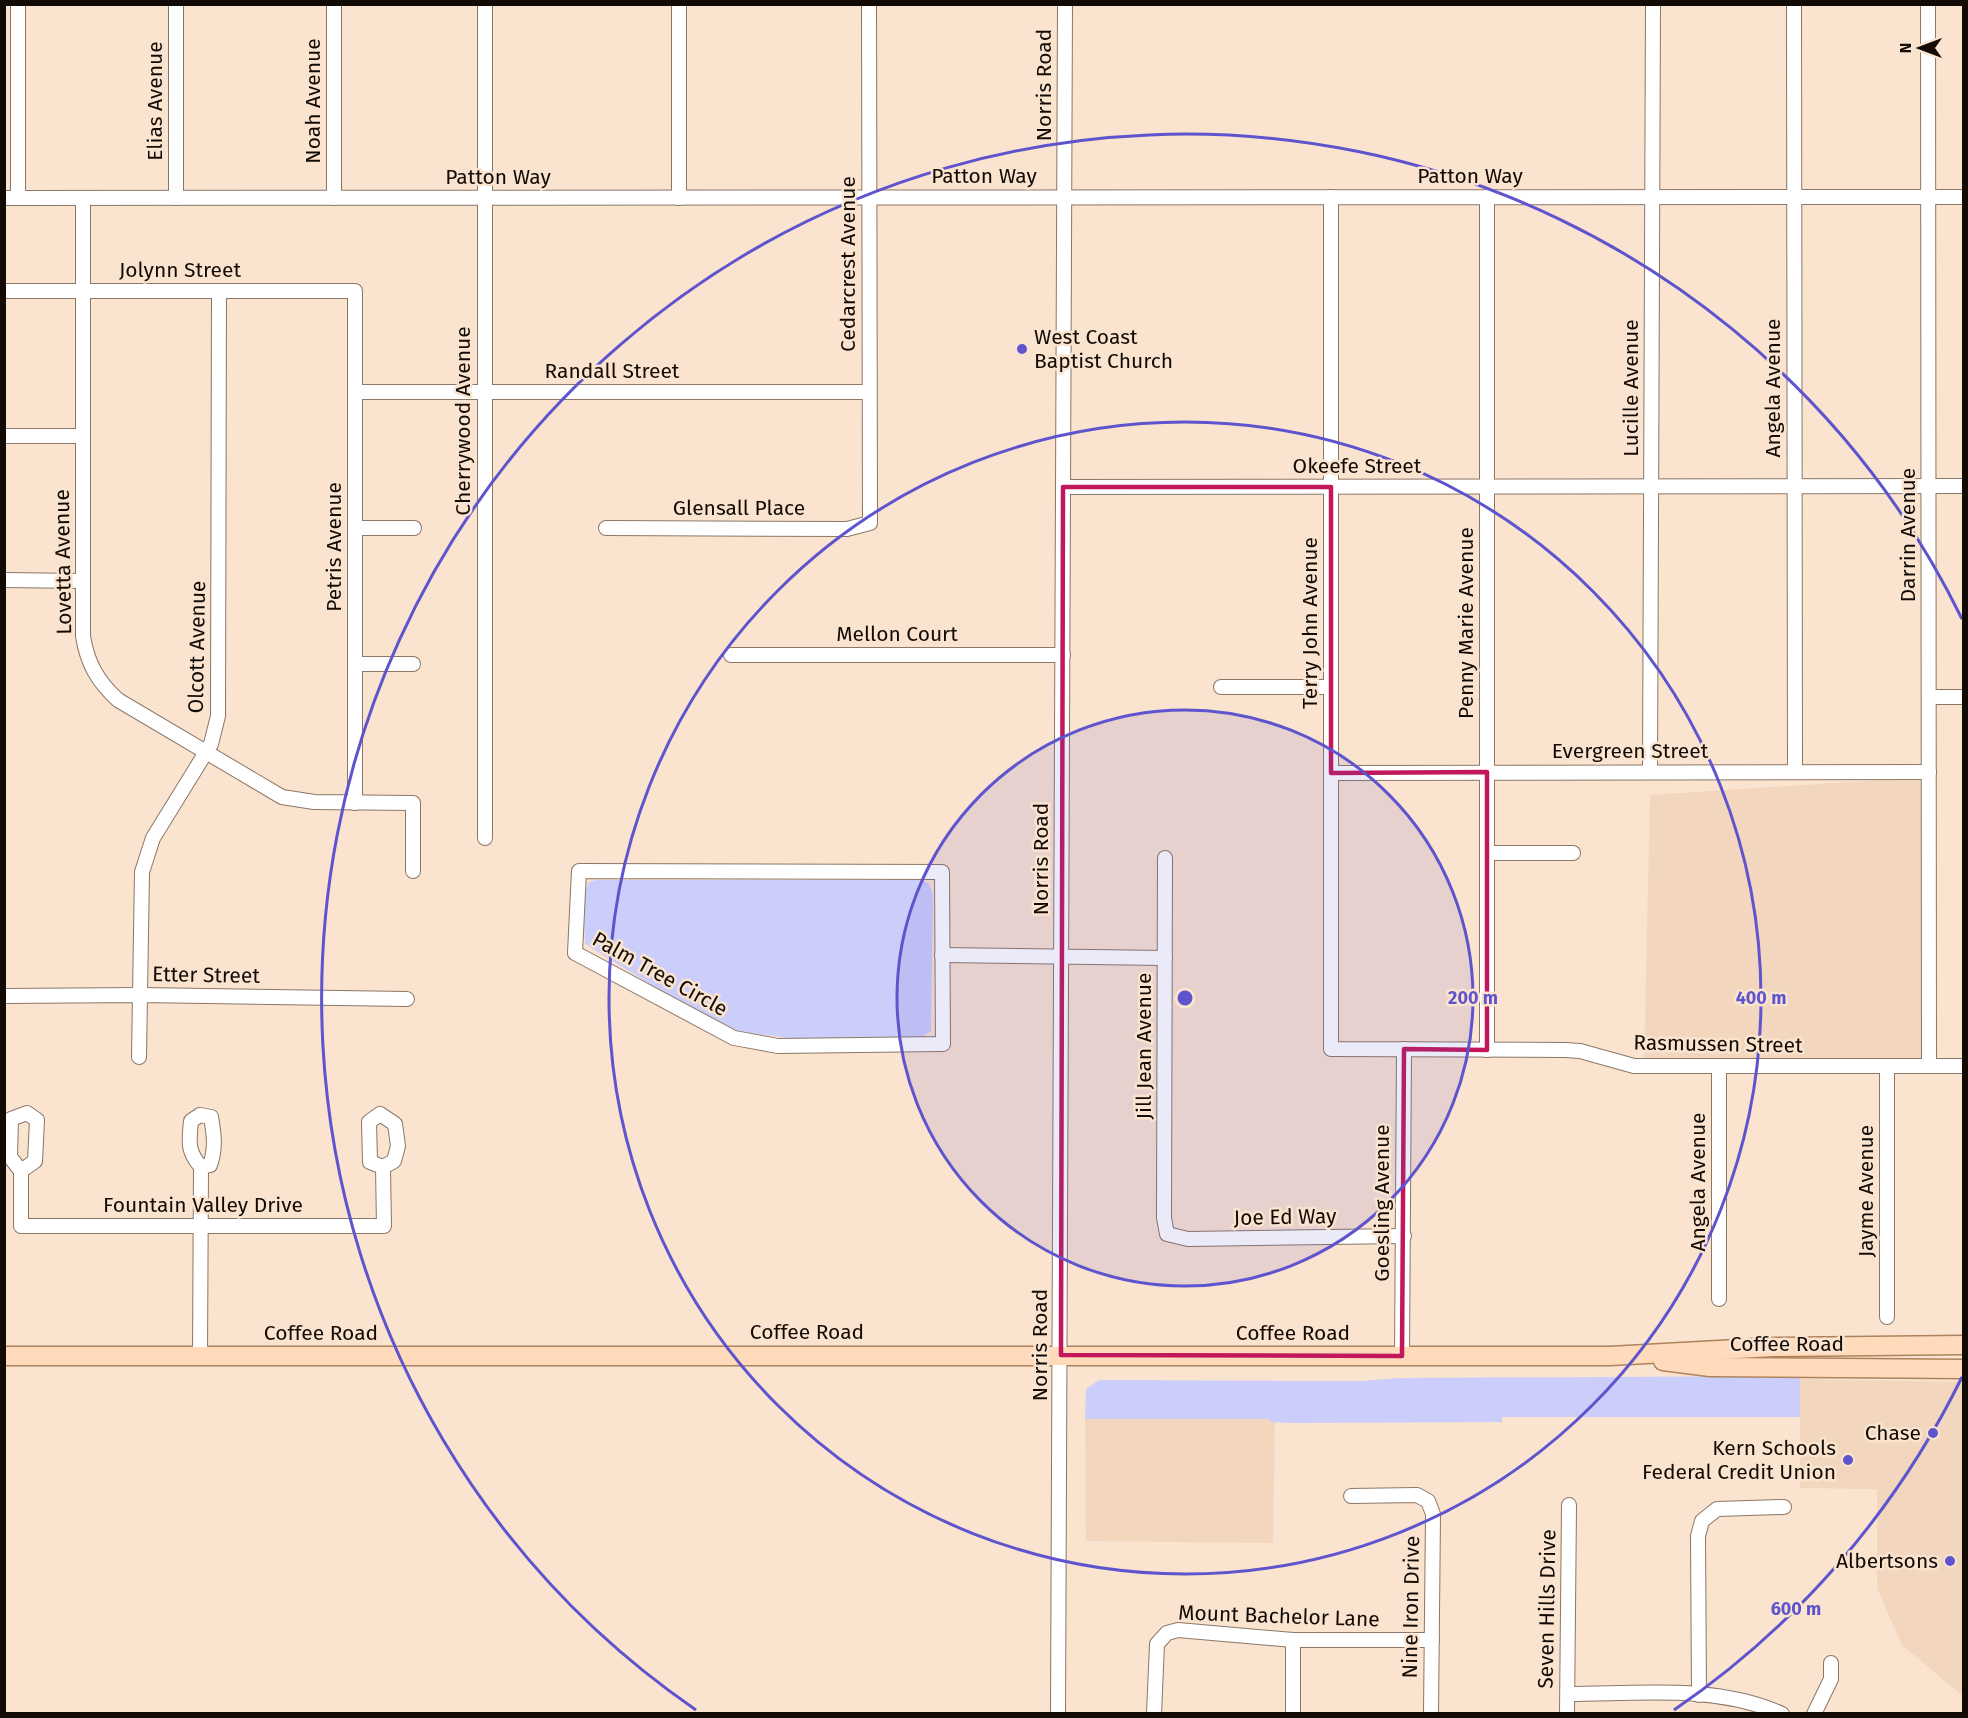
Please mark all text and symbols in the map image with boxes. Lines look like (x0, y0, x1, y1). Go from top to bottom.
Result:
north arrow (1890, 18, 1950, 78)
street label: Norris Road (1031, 29, 1057, 141)
street label: Noah Avenue (300, 38, 326, 164)
street label: Elias Avenue (142, 41, 168, 161)
text: N (1896, 43, 1915, 53)
street label: Patton Way (931, 163, 1037, 189)
street label: Patton Way (1417, 163, 1523, 189)
street label: Patton Way (445, 164, 551, 190)
street label: Cedarcrest Avenue (835, 176, 861, 352)
street label: Jolynn Street (119, 257, 241, 283)
street label: Angela Avenue (1760, 318, 1786, 458)
street label: Lucille Avenue (1618, 319, 1644, 457)
place label: West Coast Baptist Church (1034, 324, 1173, 374)
street label: Cherrywood Avenue (450, 326, 476, 516)
marker: West Coast Baptist Church (1015, 342, 1029, 356)
street label: Randall Street (545, 358, 680, 384)
street label: Okeefe Street (1293, 453, 1422, 479)
street label: Darrin Avenue (1895, 468, 1921, 602)
street label: Petris Avenue (321, 482, 347, 612)
street label: Lovetta Avenue (49, 489, 77, 635)
street label: Glensall Place (673, 495, 805, 521)
street label: Penny Marie Avenue (1453, 527, 1479, 719)
street label: Terry John Avenue (1297, 537, 1323, 709)
street label: Olcott Avenue (183, 580, 211, 714)
street label: Mellon Court (836, 621, 958, 647)
street label: Evergreen Street (1552, 738, 1709, 764)
street label: Norris Road (1028, 803, 1054, 915)
street label: Palm Tree Circle (588, 926, 732, 1022)
street label: Etter Street (152, 961, 261, 989)
street label: Jill Jean Avenue (1131, 973, 1157, 1119)
text: 200 m (1448, 987, 1498, 1009)
text: 400 m (1736, 987, 1786, 1009)
centre of rings (1175, 988, 1195, 1008)
street label: Rasmussen Street (1633, 1030, 1803, 1058)
street label: Angela Avenue (1685, 1112, 1711, 1252)
street label: Goesling Avenue (1369, 1124, 1395, 1282)
street label: Jayme Avenue (1853, 1125, 1879, 1257)
street label: Fountain Valley Drive (103, 1192, 303, 1218)
street label: Joe Ed Way (1233, 1203, 1337, 1231)
street label: Norris Road (1027, 1289, 1053, 1401)
street label: Coffee Road (750, 1319, 864, 1345)
street label: Coffee Road (264, 1320, 378, 1346)
street label: Coffee Road (1236, 1320, 1350, 1346)
street label: Coffee Road (1730, 1331, 1844, 1357)
place label: Chase (1865, 1420, 1921, 1446)
marker: Chase (1926, 1426, 1940, 1440)
place label: Kern Schools Federal Credit Union (1642, 1435, 1836, 1485)
marker: Kern Schools Federal Credit Union (1841, 1453, 1855, 1467)
street label: Seven Hills Drive (1533, 1529, 1561, 1689)
street label: Nine Iron Drive (1397, 1535, 1425, 1679)
place label: Albertsons (1836, 1548, 1938, 1574)
marker: Albertsons (1943, 1554, 1957, 1568)
text: 600 m (1771, 1598, 1821, 1620)
street label: Mount Bachelor Lane (1178, 1599, 1380, 1633)

